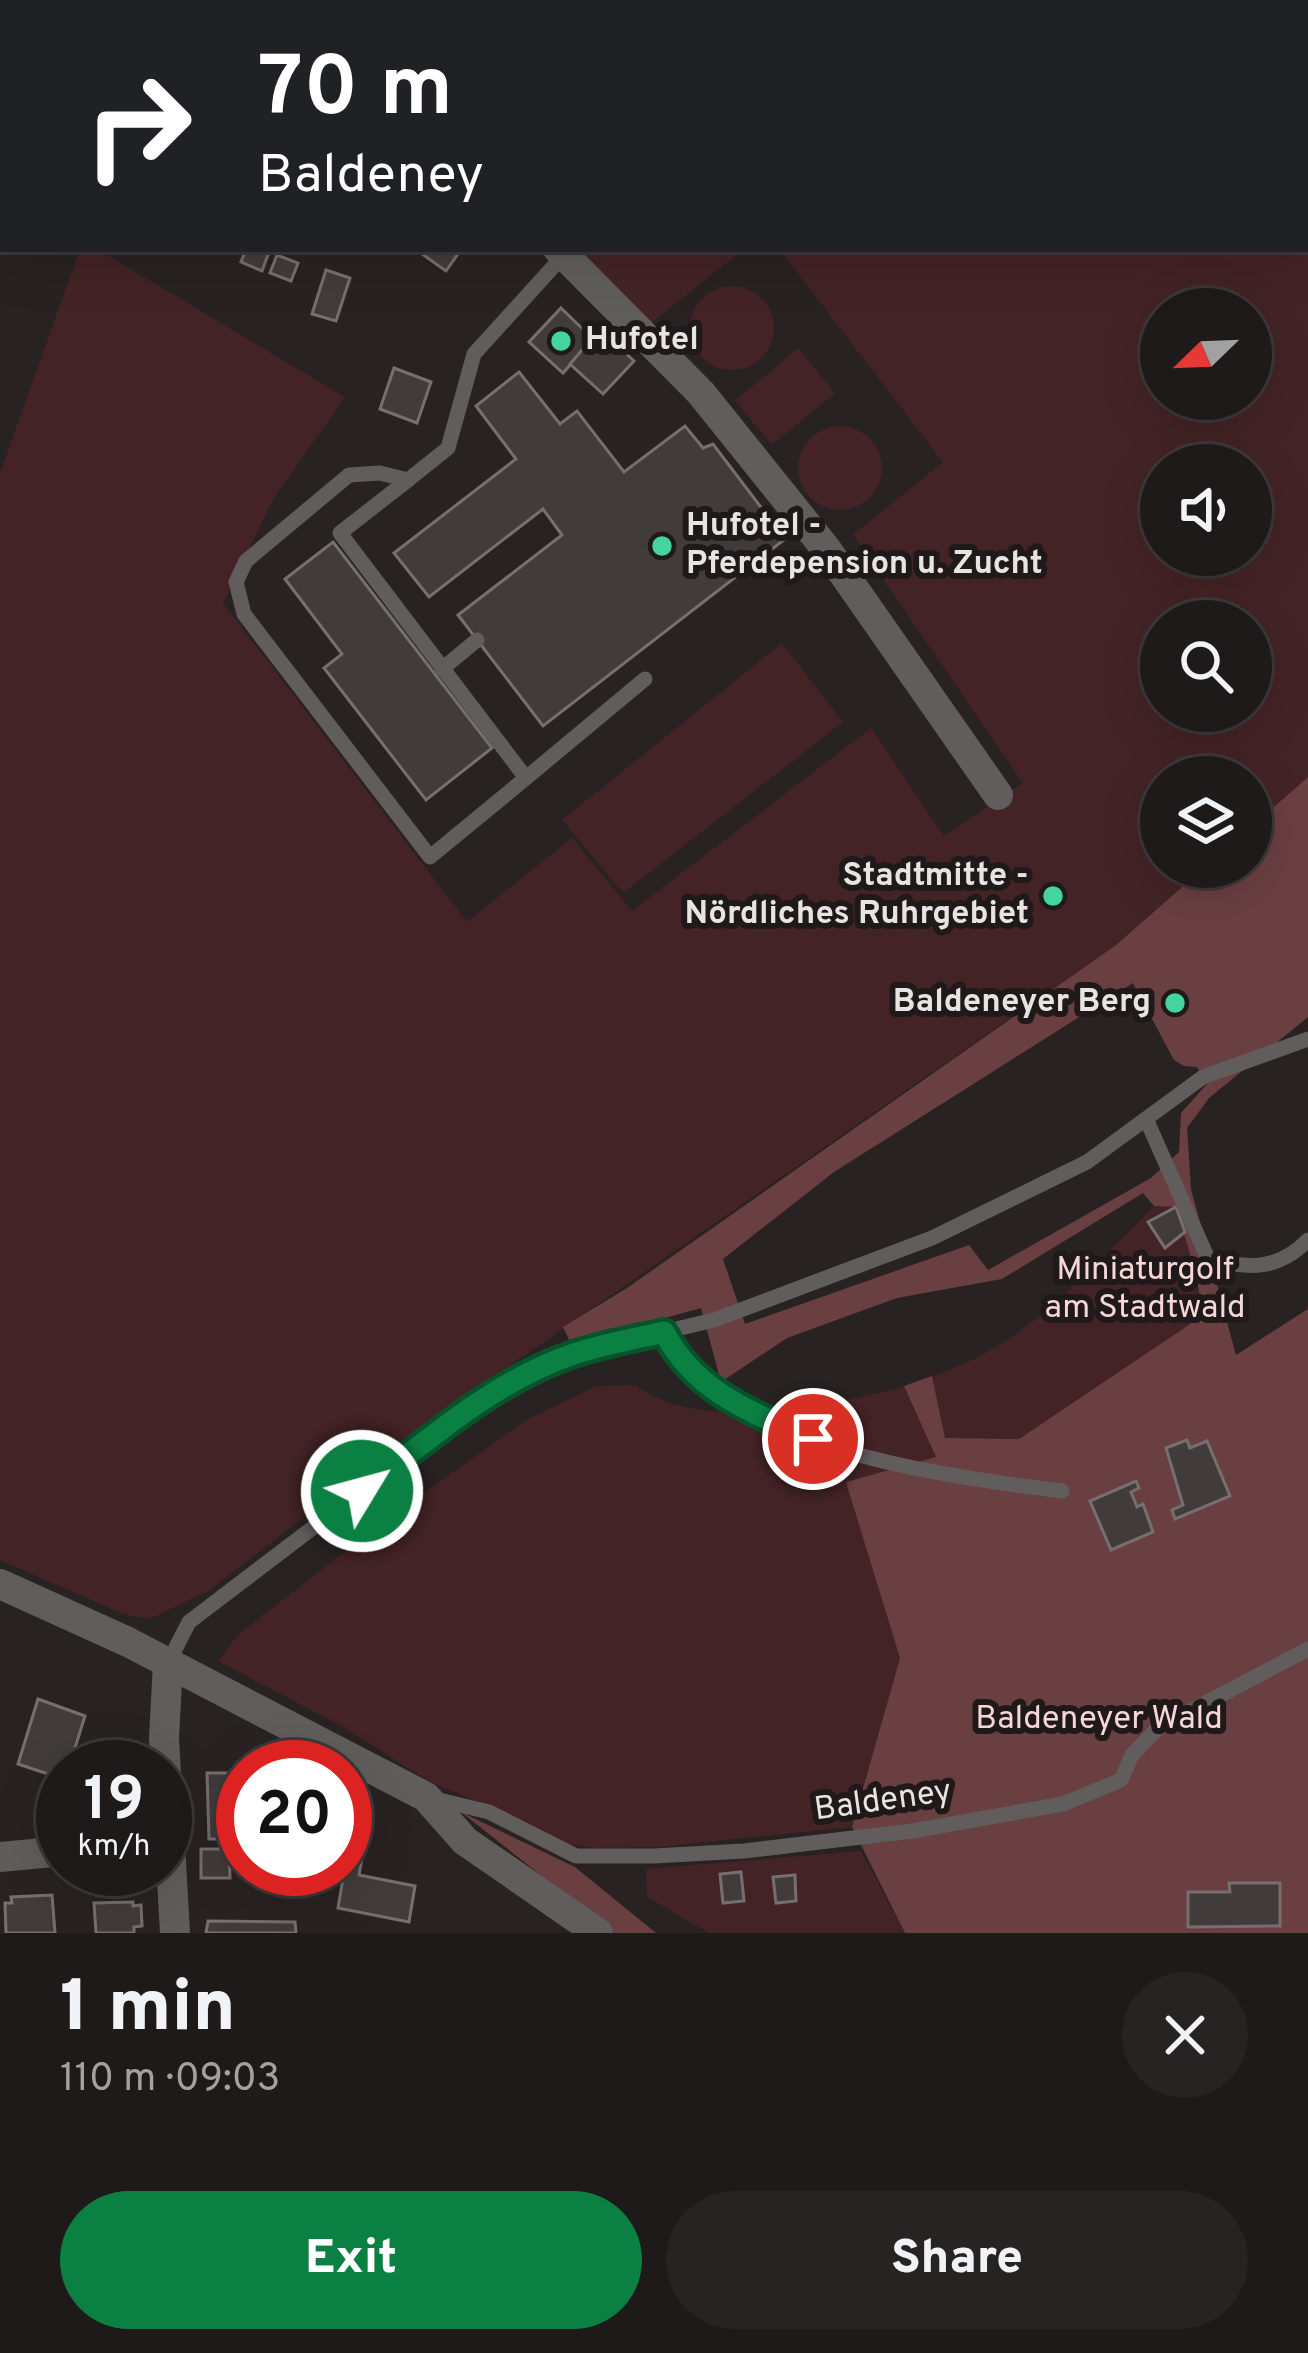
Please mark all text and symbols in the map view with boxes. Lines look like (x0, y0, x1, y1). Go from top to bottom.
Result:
text: 70 m (258, 39, 453, 145)
icon: right (60, 48, 216, 204)
text: Baldeney (258, 143, 484, 212)
north arrow (1140, 288, 1272, 420)
map controls (1140, 288, 1272, 888)
place label: Hufotel (585, 320, 699, 362)
marker: Hufotel (548, 328, 574, 354)
button: sound (1140, 444, 1272, 576)
place label: Hufotel - Pferdepension u. Zucht (686, 506, 1043, 586)
marker: Hufotel - Pferdepension u. Zucht (649, 533, 675, 559)
button: search (1140, 600, 1272, 732)
button: layers (1140, 756, 1272, 888)
place label: Stadtmitte - Nördliches Ruhrgebiet (685, 856, 1029, 936)
marker: Stadtmitte - Nördliches Ruhrgebiet (1040, 883, 1066, 909)
place label: Baldeneyer Berg (893, 982, 1151, 1024)
marker: Baldeneyer Berg (1162, 990, 1188, 1016)
park label: Miniaturgolf am Stadtwald (1044, 1250, 1246, 1330)
pin (762, 1388, 864, 1490)
icon: arrive (780, 1406, 846, 1472)
position arrow (299, 1428, 425, 1554)
park label: Baldeneyer Wald (975, 1699, 1223, 1741)
speed limit sign: 20 (216, 1740, 372, 1896)
text: 19 (84, 1765, 144, 1841)
street label: Baldeney (812, 1772, 954, 1832)
text: km/h (78, 1829, 150, 1866)
text: 1 min (60, 1965, 236, 2057)
button: close (1122, 1972, 1248, 2098)
text: 110 m · 09:03 (60, 2056, 280, 2105)
button: Exit (60, 2191, 642, 2329)
button: Share (666, 2191, 1248, 2329)

